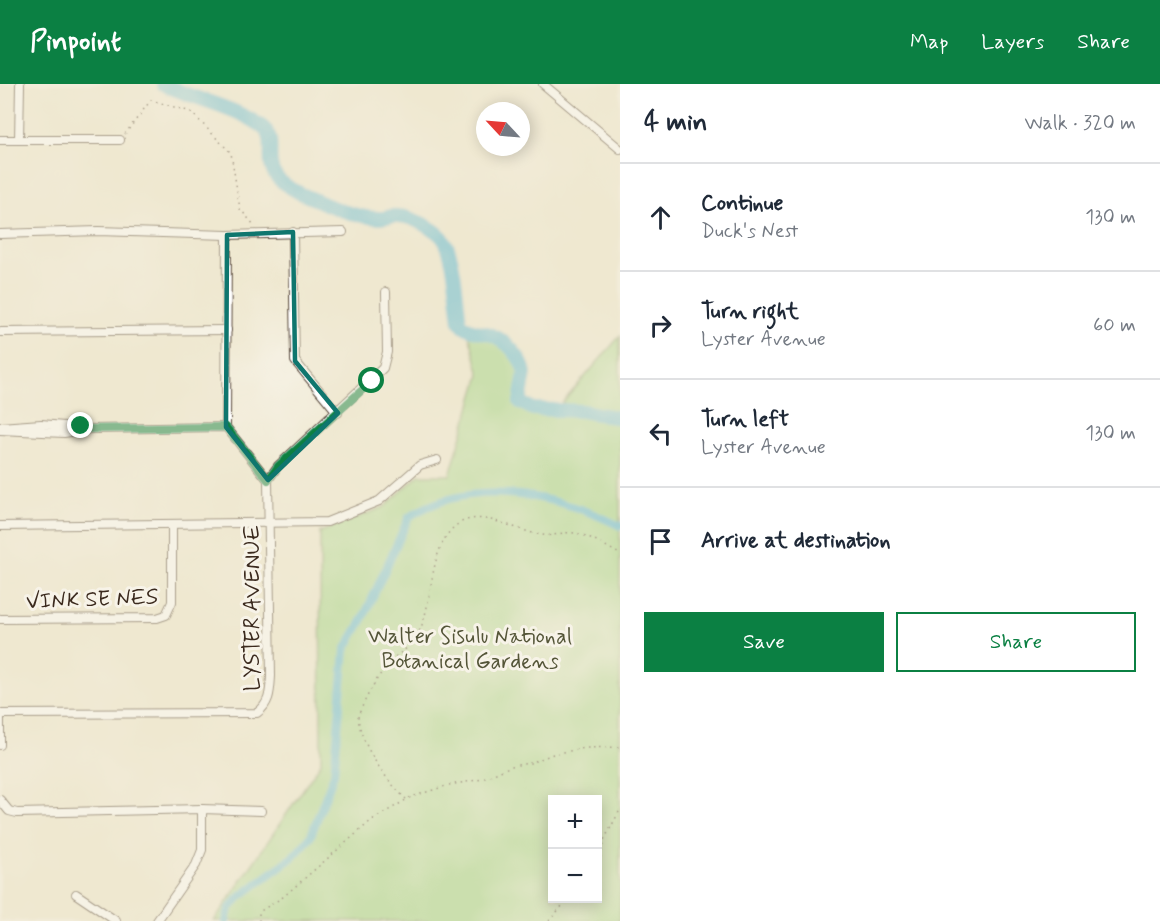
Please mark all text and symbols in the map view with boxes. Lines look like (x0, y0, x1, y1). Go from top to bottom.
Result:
text: Pinpoint (30, 24, 121, 61)
text: Map (910, 28, 948, 56)
text: Layers (981, 28, 1044, 56)
text: Share (1077, 28, 1130, 56)
north arrow (476, 102, 530, 156)
text: 4 min (644, 106, 707, 140)
text: Walk · 320 m (1024, 110, 1136, 137)
text: Continue (701, 190, 783, 218)
icon: ahead (644, 201, 677, 234)
text: 130 m (1085, 204, 1136, 231)
text: Duck's Nest (701, 218, 798, 245)
text: Turn right (701, 298, 799, 326)
icon: right (644, 309, 677, 342)
text: 60 m (1093, 312, 1136, 339)
text: Lyster Avenue (701, 326, 826, 353)
route start (358, 367, 384, 393)
text: Turn left (701, 406, 789, 434)
route end (67, 412, 93, 438)
icon: left (644, 417, 677, 450)
text: 130 m (1085, 420, 1136, 447)
text: Lyster Avenue (701, 434, 826, 461)
street label: LYSTER AVENUE (239, 525, 267, 691)
icon: arrive (644, 525, 677, 558)
text: Arrive at destination (701, 527, 891, 555)
street label: VINK SE NES (25, 584, 159, 616)
button: Save (644, 612, 884, 672)
button: Share (896, 612, 1136, 672)
park label: Walter Sisulu National Botanical Gardens (368, 623, 572, 676)
map controls (548, 795, 602, 903)
button: + (548, 795, 602, 849)
button: − (548, 849, 602, 903)

